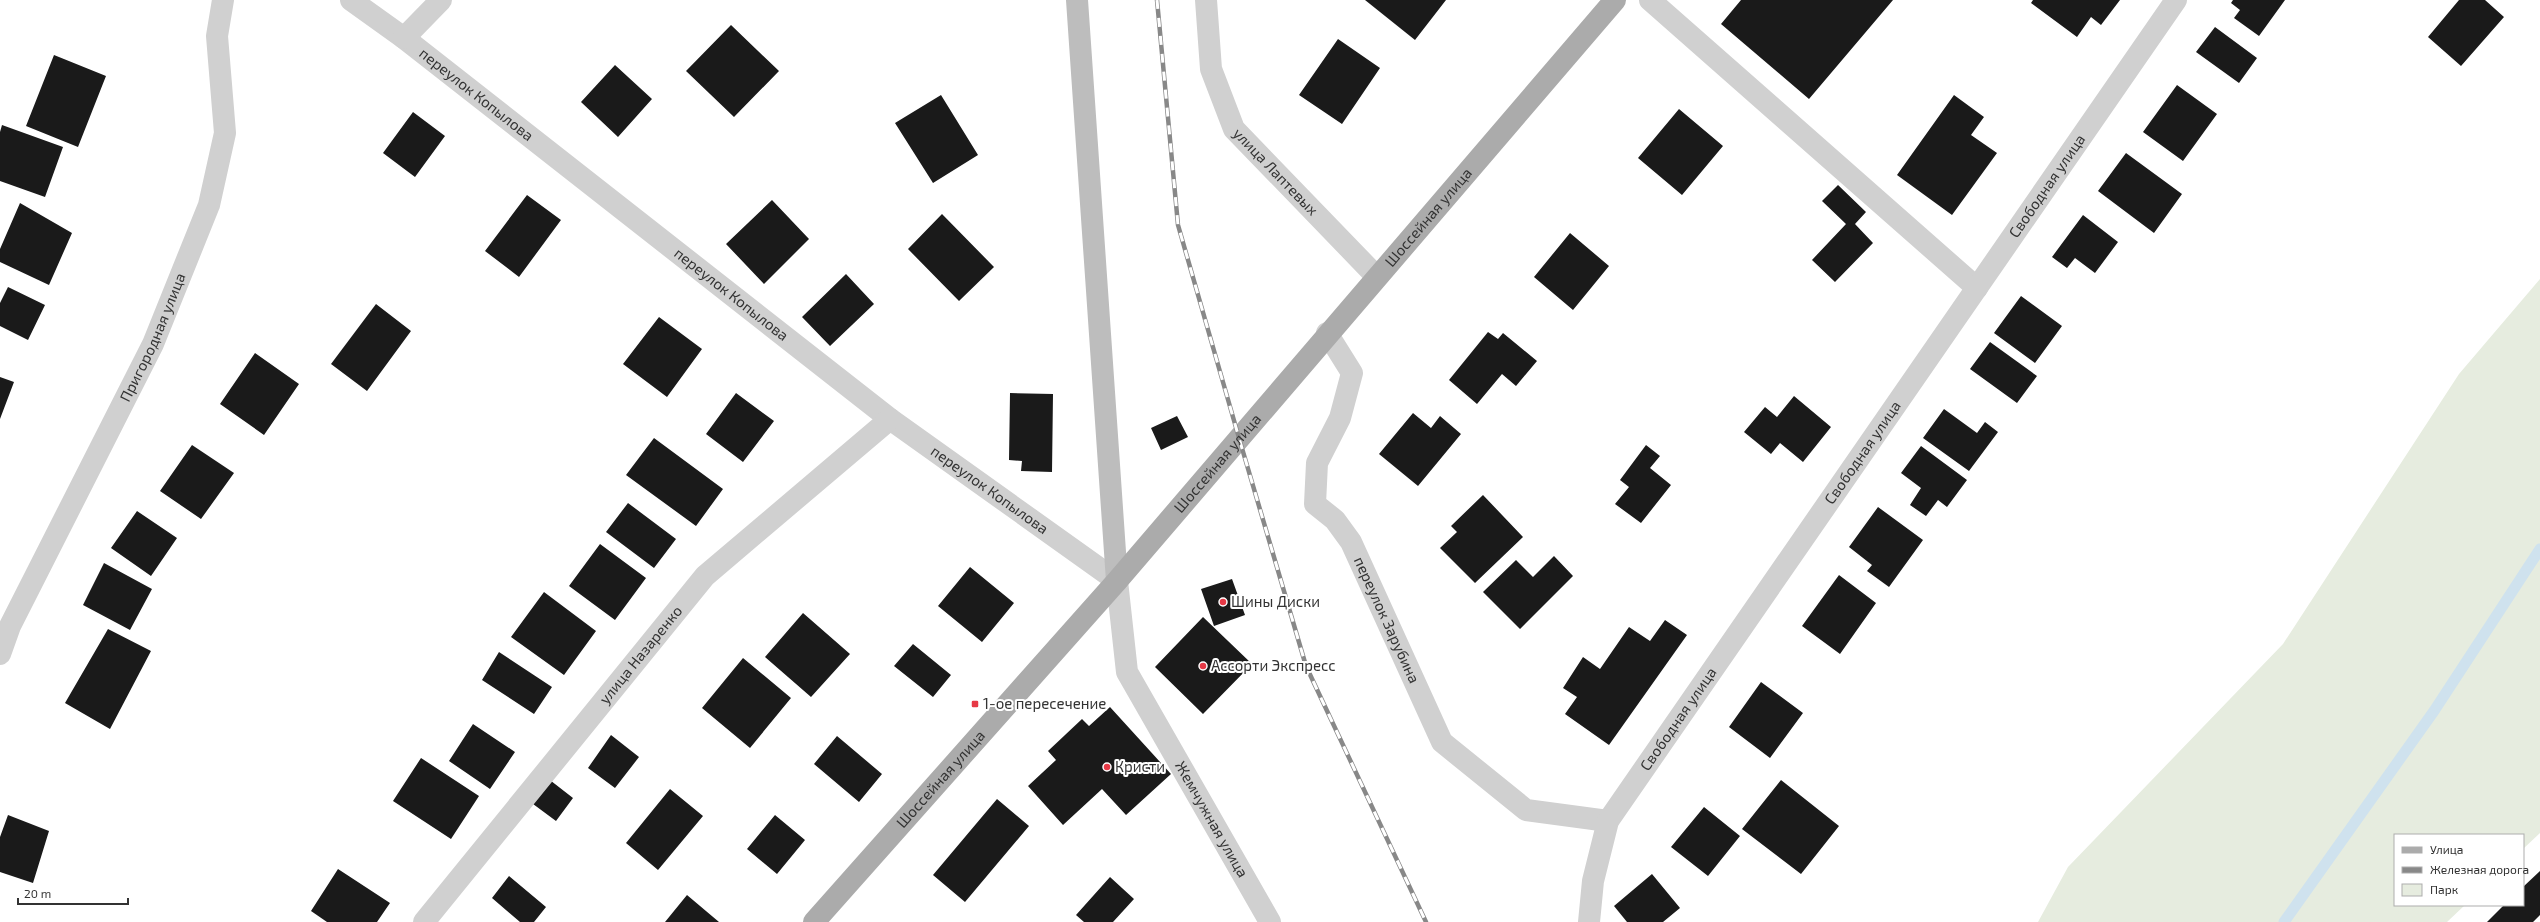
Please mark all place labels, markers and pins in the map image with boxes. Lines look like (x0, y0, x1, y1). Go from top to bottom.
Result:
place label: Шины Диски (1231, 592, 1320, 610)
marker: Шины Диски (1218, 597, 1228, 607)
place label: Ассорти Экспресс (1211, 656, 1336, 674)
marker: Ассорти Экспресс (1198, 661, 1208, 671)
place label: 1-ое пересечение (983, 694, 1106, 712)
marker: 1-ое пересечение (970, 699, 980, 709)
place label: Кристи (1115, 757, 1165, 775)
marker: Кристи (1102, 762, 1112, 772)

